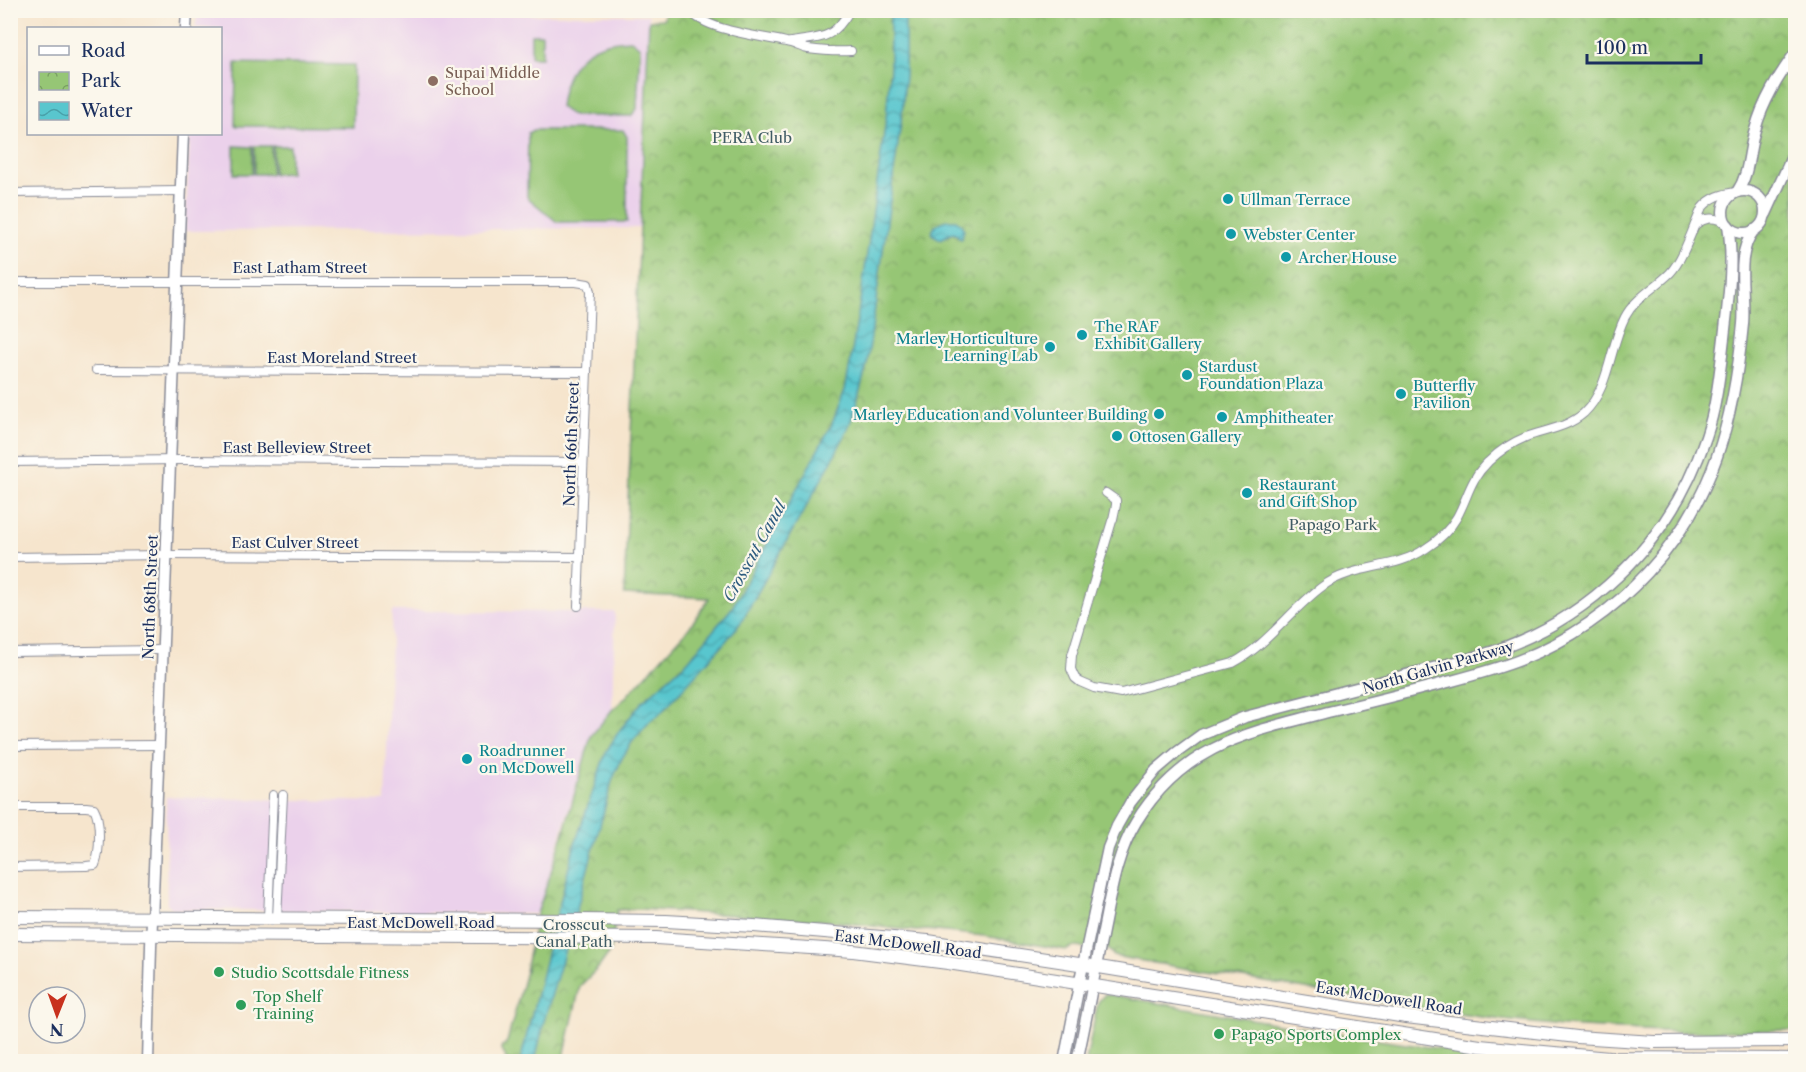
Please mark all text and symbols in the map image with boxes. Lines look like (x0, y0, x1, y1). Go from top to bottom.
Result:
legend (27, 27, 222, 135)
scale bar (1587, 27, 1701, 65)
text: 100 m (1596, 37, 1648, 59)
text: Road (81, 40, 126, 62)
place label: Supai Middle School (445, 63, 540, 99)
text: Park (81, 70, 122, 92)
marker: Supai Middle School (426, 74, 440, 88)
text: Water (80, 100, 133, 122)
park label: PERA Club (712, 128, 792, 147)
place label: Ullman Terrace (1240, 190, 1350, 209)
marker: Ullman Terrace (1221, 192, 1235, 206)
place label: Webster Center (1242, 225, 1356, 244)
marker: Webster Center (1224, 227, 1238, 241)
place label: Archer House (1297, 248, 1397, 267)
marker: Archer House (1279, 250, 1293, 264)
street label: East Latham Street (233, 258, 368, 277)
place label: The RAF Exhibit Gallery (1094, 317, 1203, 353)
marker: The RAF Exhibit Gallery (1075, 328, 1089, 342)
place label: Marley Horticulture Learning Lab (896, 329, 1038, 365)
marker: Marley Horticulture Learning Lab (1043, 340, 1057, 354)
street label: East Moreland Street (267, 348, 418, 367)
place label: Stardust Foundation Plaza (1199, 357, 1323, 393)
marker: Stardust Foundation Plaza (1180, 368, 1194, 382)
place label: Butterfly Pavilion (1413, 376, 1476, 412)
street label: North 66th Street (559, 381, 583, 507)
marker: Butterfly Pavilion (1394, 387, 1408, 401)
place label: Marley Education and Volunteer Building (853, 405, 1147, 424)
marker: Marley Education and Volunteer Building (1152, 407, 1166, 421)
place label: Amphitheater (1233, 408, 1334, 427)
marker: Amphitheater (1215, 410, 1229, 424)
place label: Ottosen Gallery (1129, 427, 1242, 446)
marker: Ottosen Gallery (1110, 429, 1124, 443)
street label: East Belleview Street (222, 438, 372, 457)
place label: Restaurant and Gift Shop (1259, 475, 1357, 511)
marker: Restaurant and Gift Shop (1240, 486, 1254, 500)
water label: Crosscut Canal (718, 495, 791, 605)
park label: Papago Park (1289, 515, 1379, 534)
street label: North 68th Street (138, 533, 162, 660)
street label: East Culver Street (231, 533, 360, 552)
street label: North Galvin Parkway (1360, 636, 1517, 698)
place label: Roadrunner on McDowell (479, 741, 575, 777)
marker: Roadrunner on McDowell (460, 752, 474, 766)
street label: East McDowell Road (347, 913, 495, 932)
park label: Crosscut Canal Path (535, 915, 613, 951)
street label: East McDowell Road (833, 926, 983, 962)
place label: Studio Scottsdale Fitness (231, 963, 409, 982)
marker: Studio Scottsdale Fitness (212, 965, 226, 979)
street label: East McDowell Road (1314, 977, 1464, 1019)
north arrow (27, 985, 87, 1045)
place label: Top Shelf Training (253, 987, 323, 1023)
marker: Top Shelf Training (234, 998, 248, 1012)
text: N (50, 1020, 64, 1040)
place label: Papago Sports Complex (1231, 1025, 1402, 1044)
marker: Papago Sports Complex (1212, 1027, 1226, 1041)

